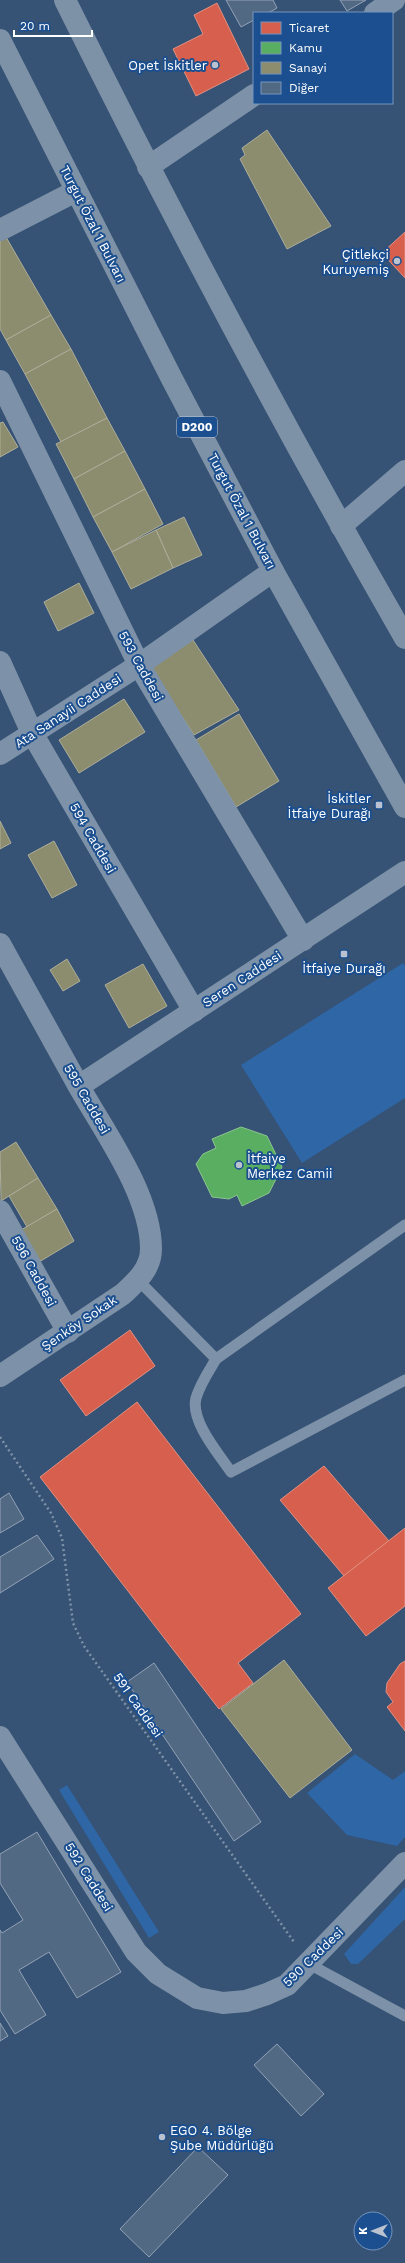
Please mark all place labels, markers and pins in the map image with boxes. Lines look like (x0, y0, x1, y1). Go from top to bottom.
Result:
place label: Opet İskitler (128, 58, 207, 73)
marker: Opet İskitler (210, 60, 220, 70)
place label: Çitlekçi Kuruyemiş (323, 247, 389, 277)
marker: Çitlekçi Kuruyemiş (392, 256, 402, 266)
place label: İskitler İtfaiye Durağı (288, 791, 371, 821)
marker: İskitler İtfaiye Durağı (374, 800, 384, 810)
marker: İtfaiye Durağı (339, 949, 349, 959)
place label: İtfaiye Durağı (302, 961, 386, 976)
place label: İtfaiye Merkez Camii (247, 1151, 332, 1181)
marker: İtfaiye Merkez Camii (234, 1160, 244, 1170)
place label: EGO 4. Bölge Şube Müdürlüğü (170, 2123, 274, 2153)
marker: EGO 4. Bölge Şube Müdürlüğü (157, 2132, 167, 2142)

